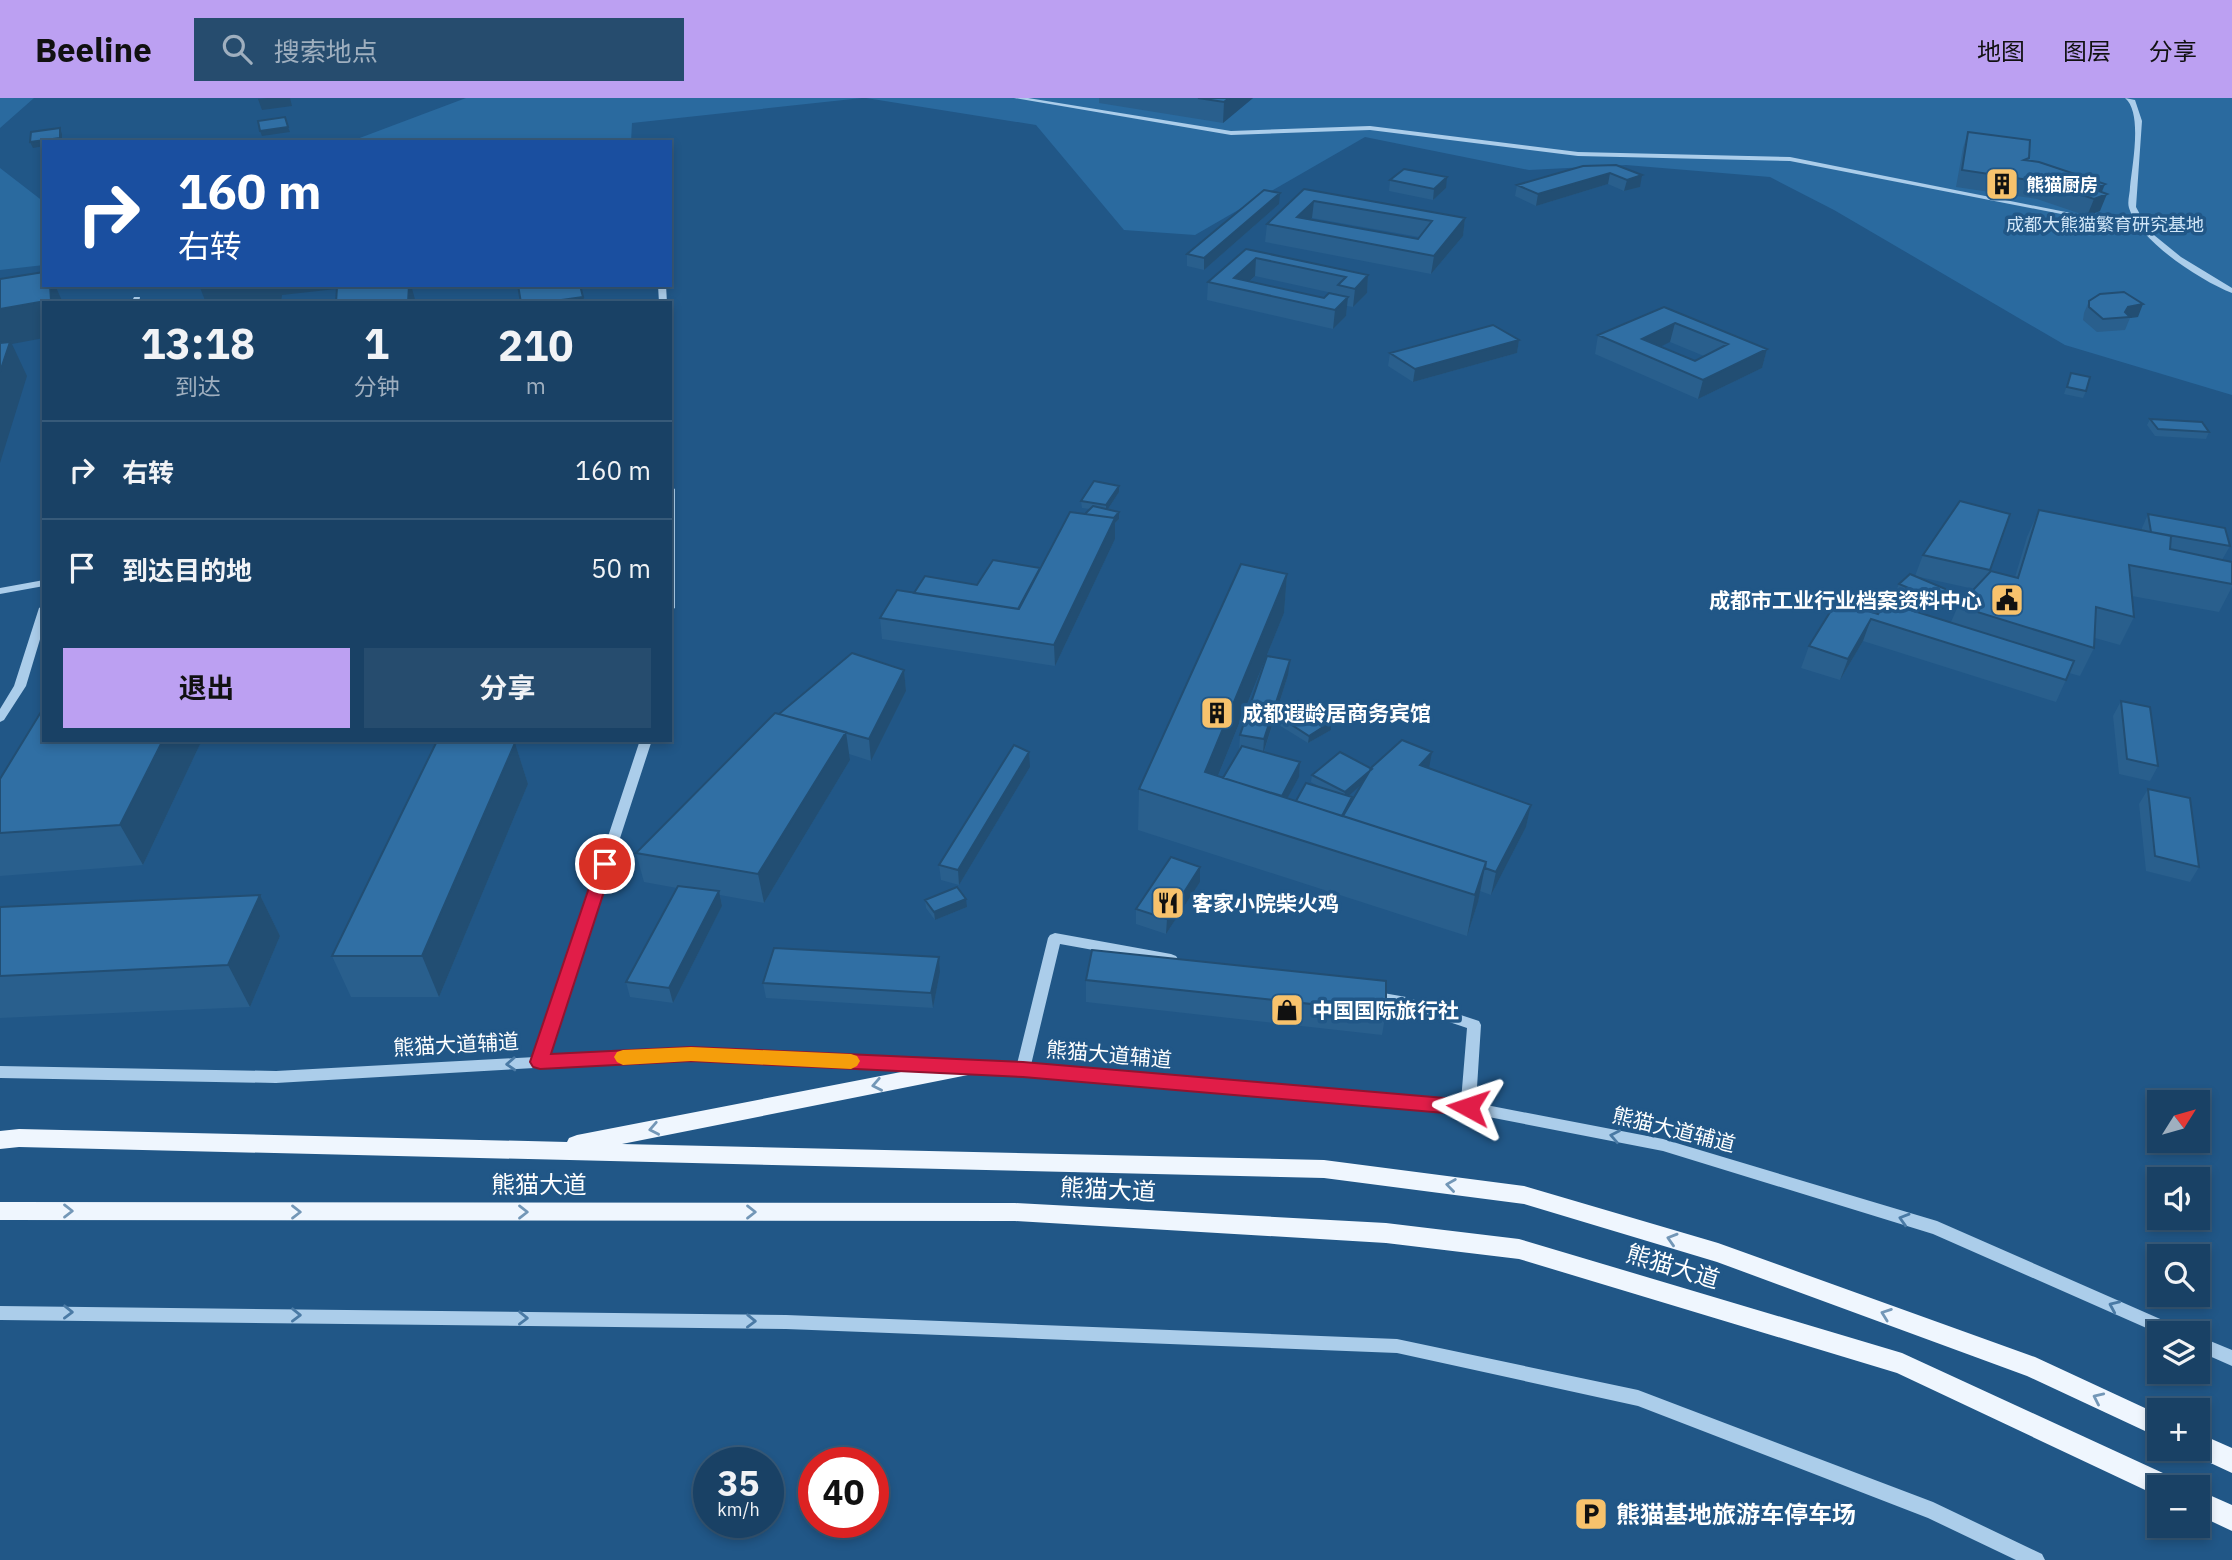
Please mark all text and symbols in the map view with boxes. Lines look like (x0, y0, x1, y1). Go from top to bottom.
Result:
search box (194, 18, 684, 81)
text: Beeline (35, 28, 152, 71)
icon: search (218, 30, 256, 68)
text: 搜索地点 (274, 34, 378, 68)
text: 地图 (1977, 35, 2025, 67)
text: 图层 (2063, 35, 2111, 67)
text: 分享 (2149, 35, 2197, 67)
text: 160 m (178, 159, 322, 222)
building icon: 熊猫厨房 (1983, 165, 2021, 203)
icon: right (63, 168, 154, 259)
place label: 熊猫厨房 (2026, 173, 2098, 196)
park label: 成都大熊猫繁育研究基地 (2006, 213, 2204, 236)
text: 右转 (178, 225, 242, 267)
text: 13:18 (140, 316, 255, 371)
text: 1 (364, 316, 389, 371)
text: 210 (498, 318, 574, 373)
text: m (526, 370, 546, 400)
text: 到达 (175, 371, 221, 401)
text: 分钟 (354, 371, 400, 401)
icon: right (63, 451, 101, 489)
text: 160 m (575, 453, 651, 487)
text: 右转 (122, 455, 174, 489)
icon: arrive (63, 549, 101, 587)
text: 50 m (591, 551, 651, 585)
text: 到达目的地 (122, 553, 252, 587)
public building icon: 成都市工业行业档案资料中心 (1988, 581, 2026, 619)
place label: 成都市工业行业档案资料中心 (1709, 586, 1982, 614)
button: 退出 (63, 648, 350, 728)
button: 分享 (364, 648, 651, 728)
building icon: 成都遐龄居商务宾馆 (1198, 694, 1236, 732)
place label: 成都遐龄居商务宾馆 (1242, 699, 1431, 727)
pin (575, 834, 635, 894)
icon: arrive (586, 845, 624, 883)
restaurant icon: 客家小院柴火鸡 (1149, 884, 1187, 922)
place label: 客家小院柴火鸡 (1192, 889, 1339, 917)
shop icon: 中国国际旅行社 (1268, 991, 1306, 1029)
place label: 中国国际旅行社 (1312, 996, 1459, 1024)
street label: 熊猫大道辅道 (392, 1027, 520, 1061)
street label: 熊猫大道辅道 (1045, 1035, 1173, 1073)
one-way arrow (505, 1056, 516, 1071)
position arrow (1431, 1070, 1505, 1144)
one-way arrow (871, 1077, 883, 1092)
north arrow (2147, 1090, 2210, 1153)
map controls (2147, 1090, 2210, 1538)
street label: 熊猫大道辅道 (1609, 1100, 1739, 1158)
one-way arrow (648, 1120, 660, 1135)
one-way arrow (1609, 1129, 1621, 1144)
button: sound (2147, 1167, 2210, 1230)
street label: 熊猫大道 (491, 1168, 587, 1200)
street label: 熊猫大道 (1059, 1171, 1157, 1207)
one-way arrow (1445, 1178, 1457, 1193)
one-way arrow (63, 1203, 74, 1219)
one-way arrow (291, 1204, 301, 1220)
one-way arrow (518, 1204, 529, 1220)
one-way arrow (746, 1204, 756, 1220)
one-way arrow (1899, 1212, 1911, 1227)
one-way arrow (1666, 1232, 1678, 1247)
street label: 熊猫大道 (1622, 1237, 1724, 1295)
button: search (2147, 1244, 2210, 1307)
one-way arrow (2109, 1300, 2121, 1314)
one-way arrow (63, 1304, 74, 1320)
one-way arrow (291, 1307, 301, 1323)
one-way arrow (1881, 1308, 1893, 1322)
one-way arrow (518, 1310, 529, 1326)
one-way arrow (745, 1314, 756, 1329)
button: layers (2147, 1321, 2210, 1384)
one-way arrow (2093, 1392, 2105, 1406)
button: + (2147, 1398, 2210, 1461)
speed limit sign: 40 (798, 1447, 889, 1538)
text: 35 (717, 1460, 760, 1506)
button: − (2147, 1475, 2210, 1538)
parking icon: 熊猫基地旅游车停车场 (1572, 1495, 1610, 1533)
text: km/h (717, 1498, 760, 1521)
place label: 熊猫基地旅游车停车场 (1616, 1498, 1856, 1530)

